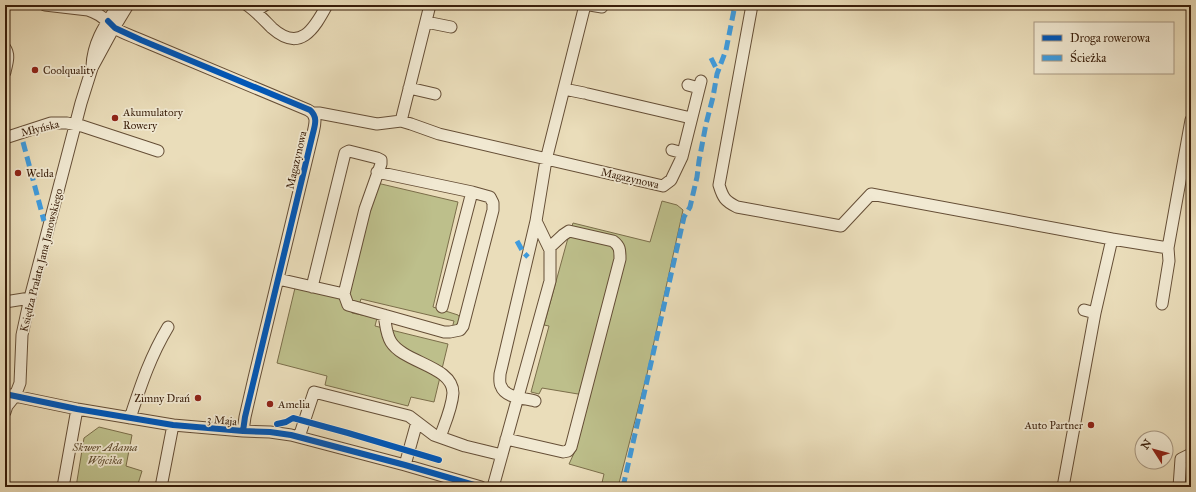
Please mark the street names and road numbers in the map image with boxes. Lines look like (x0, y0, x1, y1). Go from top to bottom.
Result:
street label: Młyńska (20, 117, 61, 140)
street label: Magazynowa (283, 129, 310, 190)
street label: Magazynowa (600, 165, 661, 192)
street label: Księdza Prałata Jana Janowskiego (17, 187, 67, 333)
street label: 3 Maja (206, 413, 238, 428)

